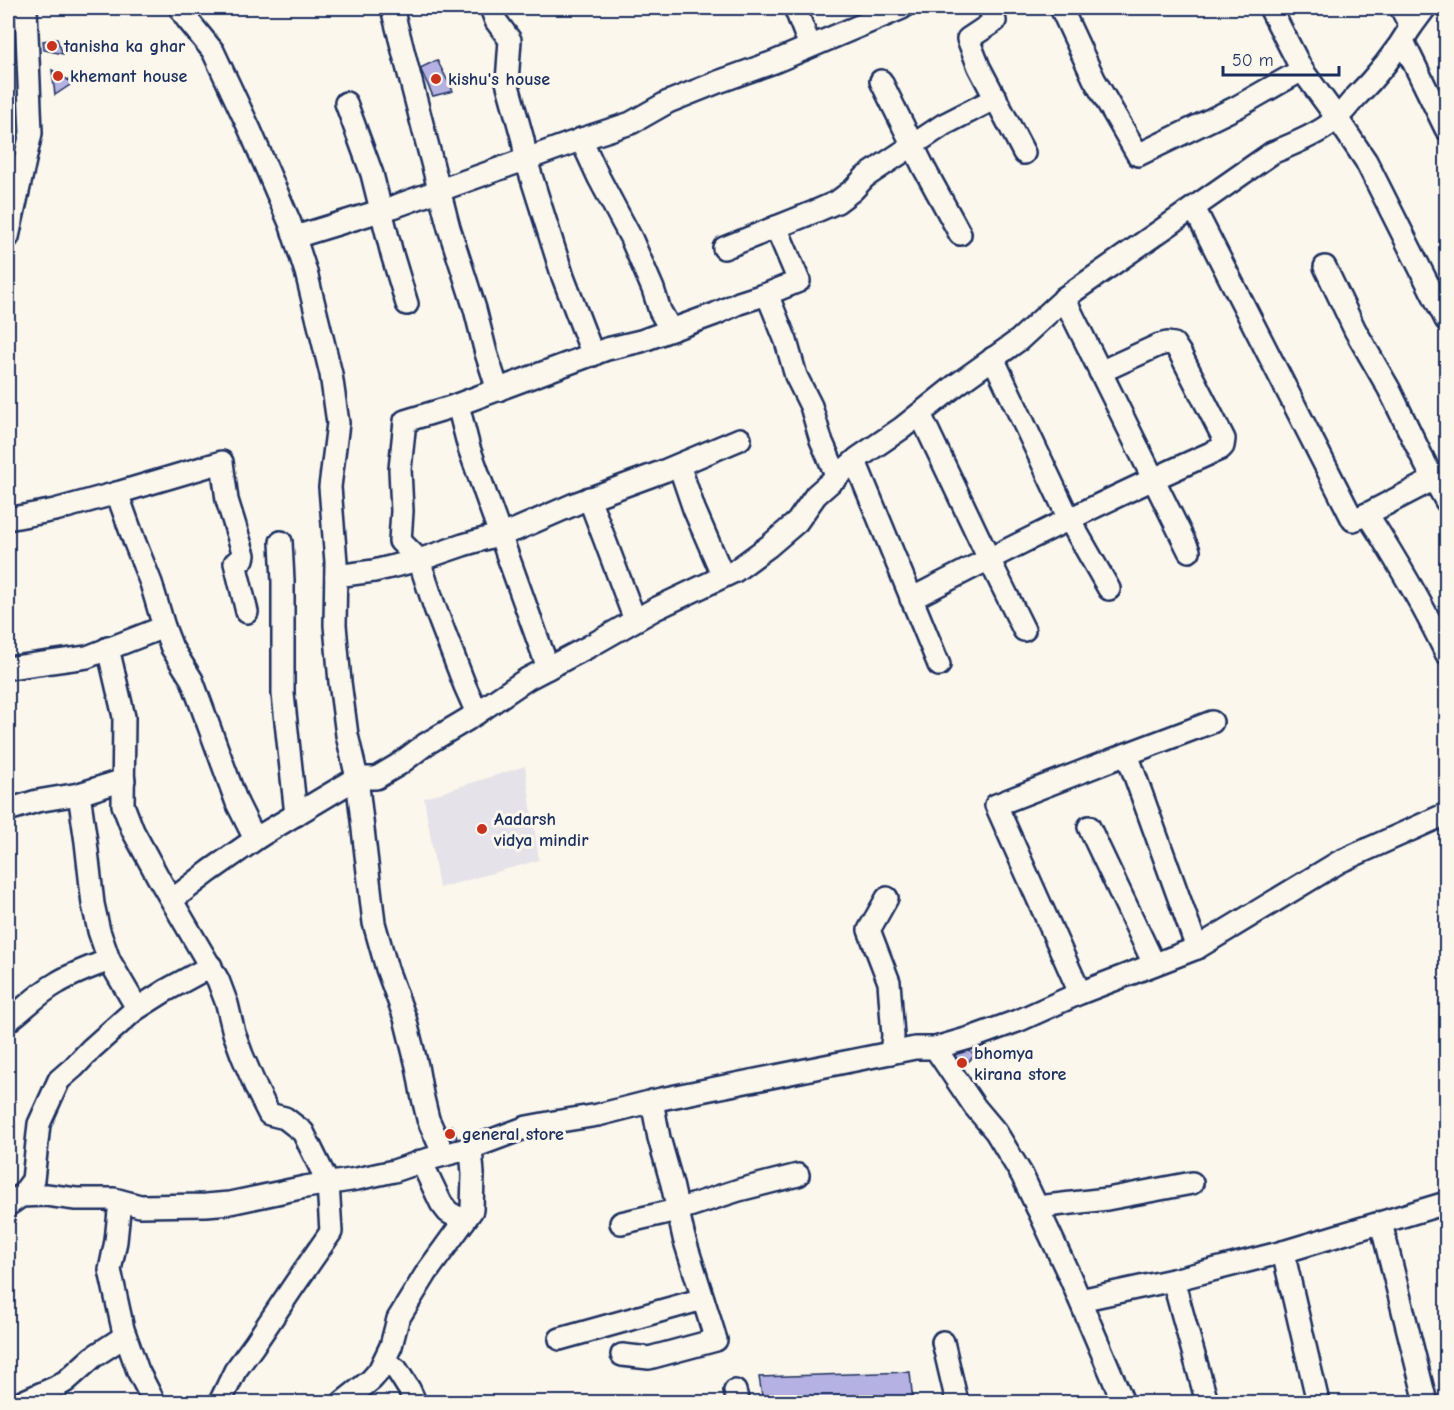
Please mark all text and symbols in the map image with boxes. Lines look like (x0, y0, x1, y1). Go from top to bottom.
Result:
place label: tanisha ka ghar (63, 36, 186, 57)
marker: tanisha ka ghar (45, 39, 59, 53)
scale bar (1223, 39, 1338, 77)
text: 50 m (1232, 50, 1274, 71)
place label: khemant house (70, 66, 187, 87)
marker: khemant house (51, 69, 65, 83)
place label: kishu's house (448, 69, 550, 90)
marker: kishu's house (429, 72, 443, 86)
place label: Aadarsh vidya mindir (493, 809, 589, 851)
marker: Aadarsh vidya mindir (475, 822, 489, 836)
place label: bhomya kirana store (974, 1043, 1066, 1085)
marker: bhomya kirana store (955, 1056, 969, 1070)
place label: general store (462, 1124, 564, 1145)
marker: general store (443, 1127, 457, 1141)

